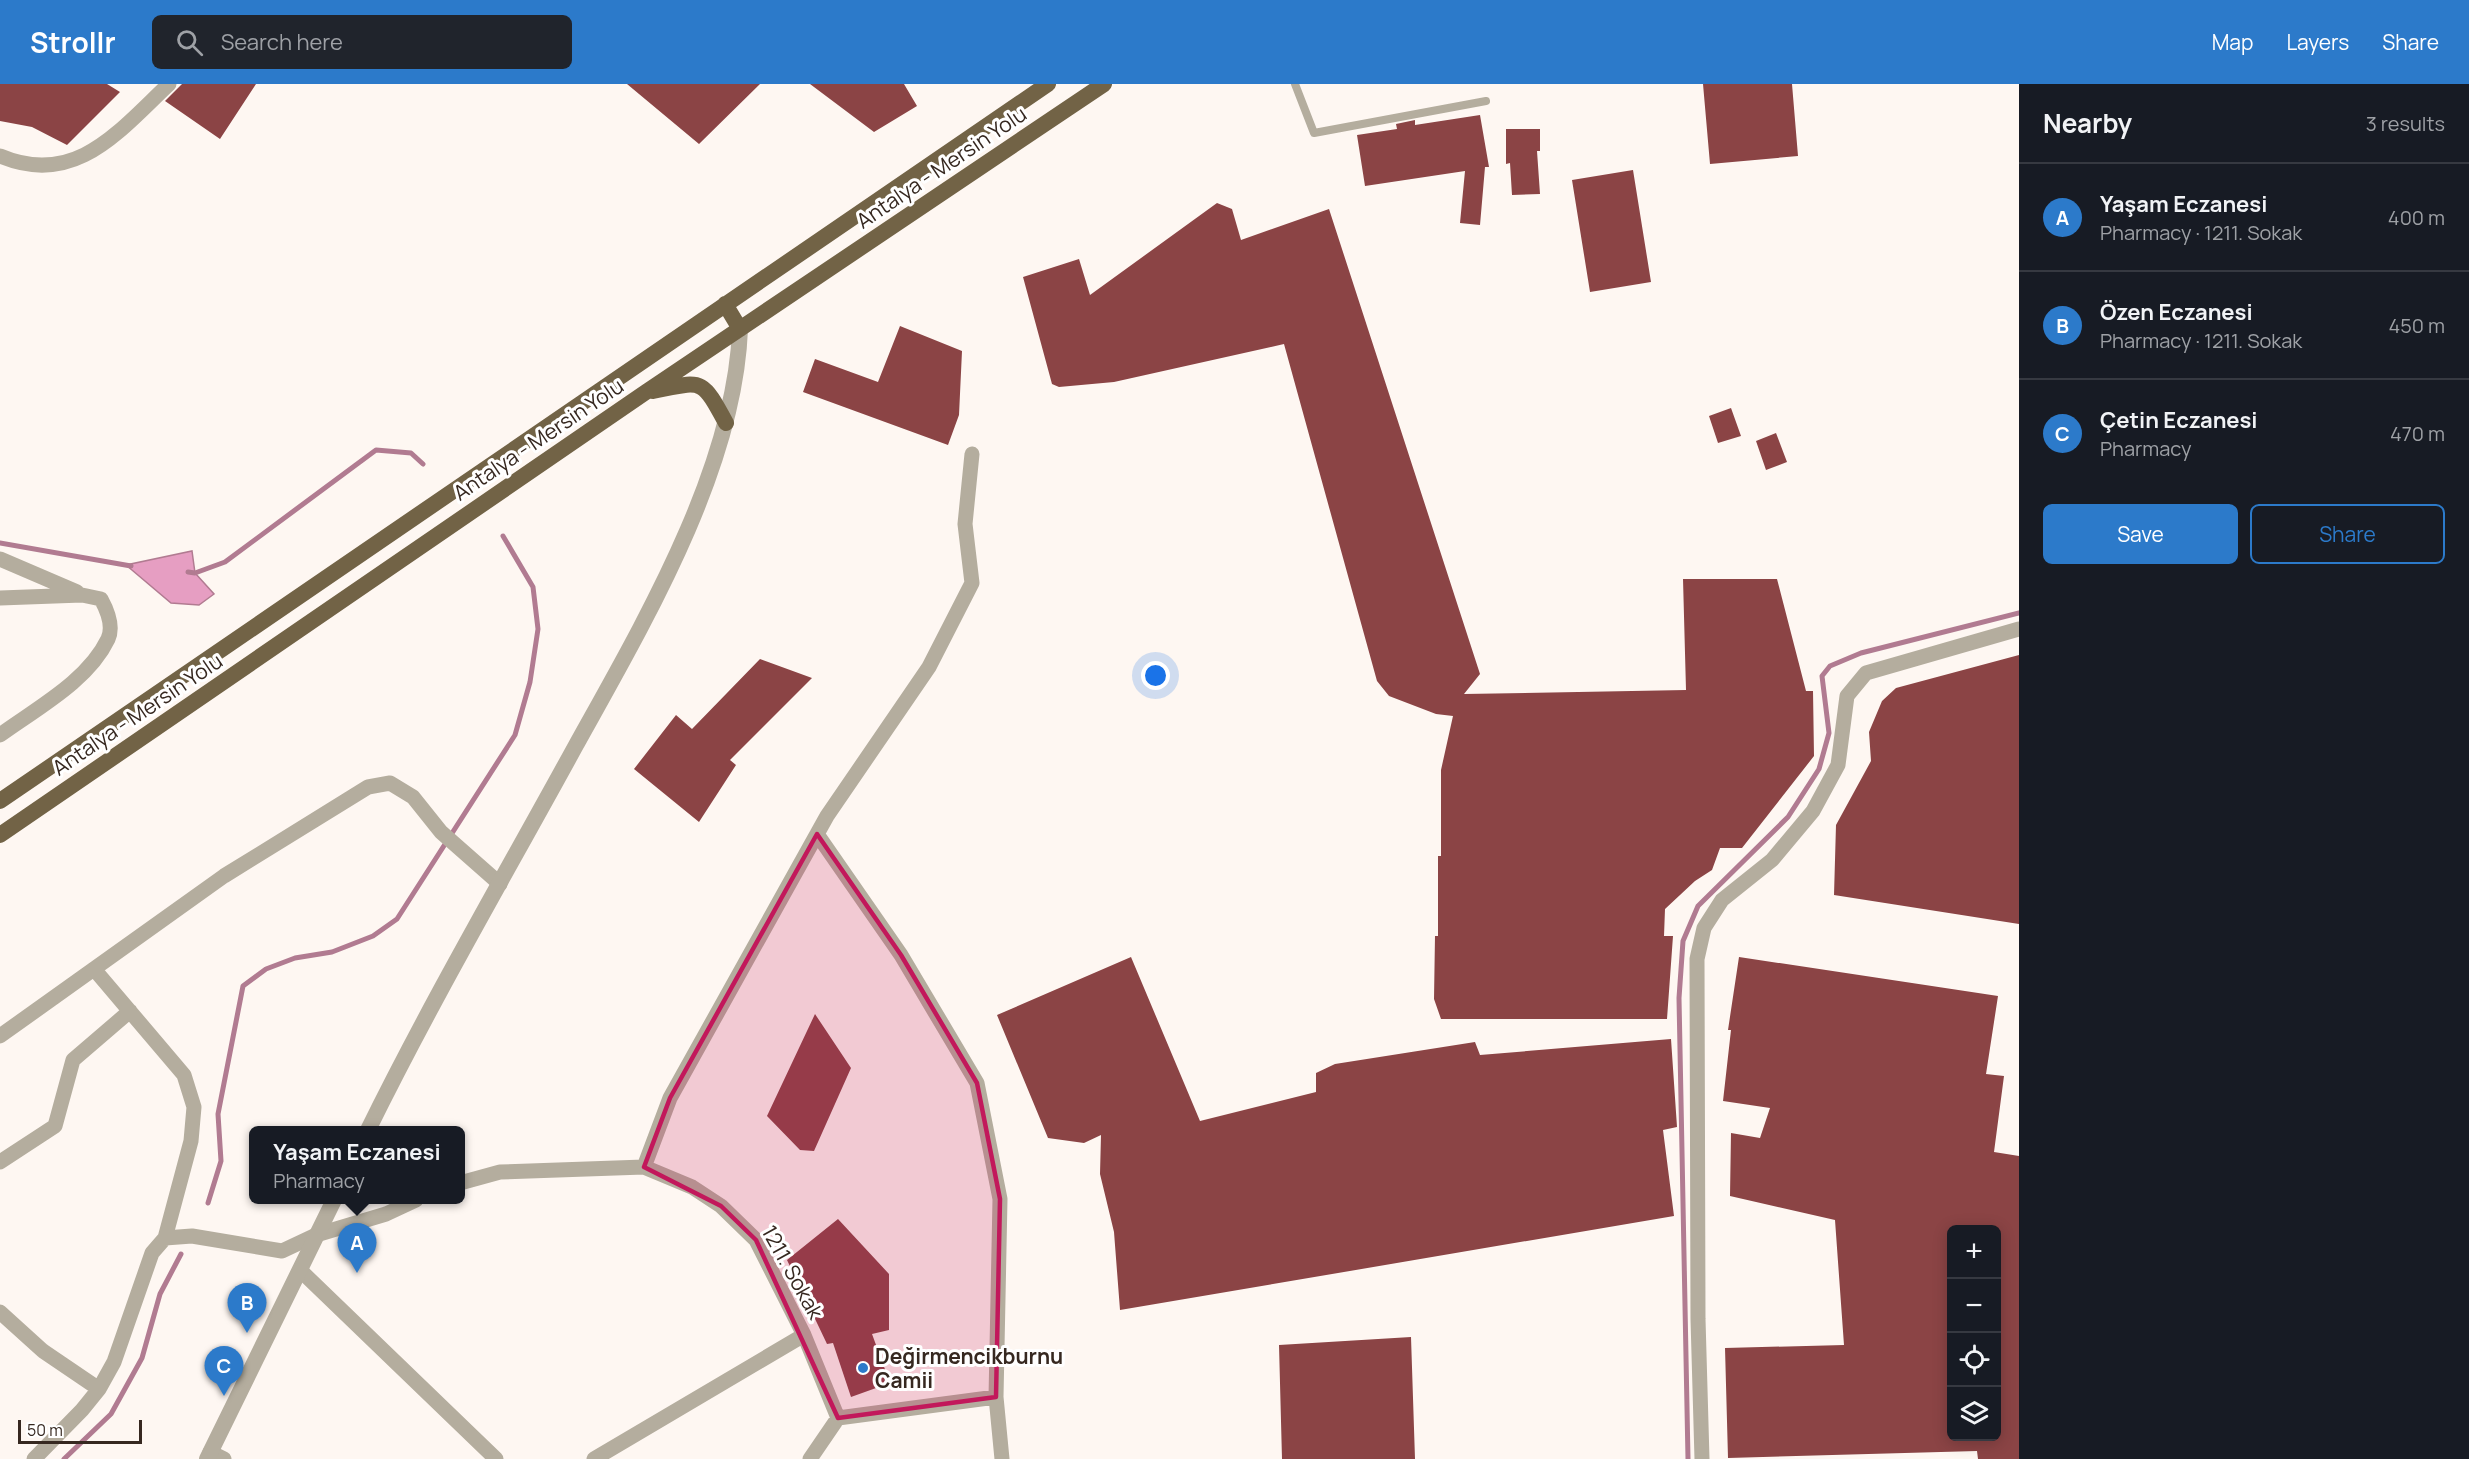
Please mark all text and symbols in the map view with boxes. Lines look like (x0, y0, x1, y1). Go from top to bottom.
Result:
search box (152, 15, 572, 69)
text: Strollr (30, 23, 116, 61)
icon: search (173, 26, 206, 59)
text: Search here (221, 27, 343, 57)
text: Map (2212, 28, 2253, 56)
text: Layers (2286, 28, 2349, 56)
text: Share (2382, 28, 2439, 56)
street label: Antalya - Mersin Yolu (850, 100, 1032, 234)
text: Nearby (2043, 105, 2132, 141)
text: 3 results (2366, 110, 2445, 137)
text: Yaşam Eczanesi (2100, 189, 2267, 219)
text: A (2056, 204, 2069, 231)
text: 400 m (2388, 204, 2445, 231)
text: Pharmacy · 1211. Sokak (2100, 219, 2302, 246)
text: Özen Eczanesi (2100, 297, 2253, 327)
text: B (2056, 312, 2069, 339)
text: 450 m (2389, 312, 2445, 339)
text: Pharmacy · 1211. Sokak (2100, 327, 2302, 354)
street label: Antalya - Mersin Yolu (447, 372, 629, 506)
text: Çetin Eczanesi (2100, 405, 2258, 435)
text: C (2055, 420, 2070, 447)
text: 470 m (2390, 420, 2445, 447)
text: Pharmacy (2100, 435, 2192, 462)
button: Save (2043, 504, 2238, 564)
button: Share (2250, 504, 2445, 564)
street label: Antalya - Mersin Yolu (46, 647, 228, 781)
your location (1141, 661, 1170, 690)
popup (249, 1126, 465, 1204)
text: Yaşam Eczanesi (273, 1137, 441, 1167)
text: Pharmacy (273, 1167, 365, 1194)
street label: 1211. Sokak (756, 1220, 831, 1324)
pin: A (338, 1224, 376, 1273)
map controls (1947, 1225, 2001, 1441)
button: + (1947, 1225, 2001, 1279)
button: − (1947, 1279, 2001, 1333)
pin: B (228, 1284, 266, 1333)
button: locate (1947, 1333, 2001, 1387)
place label: Değirmencikburnu Camii (875, 1342, 1063, 1394)
pin: C (204, 1346, 244, 1396)
marker: Değirmencikburnu Camii (856, 1361, 870, 1375)
button: layers (1947, 1387, 2001, 1441)
scale bar (18, 1417, 142, 1444)
text: 50 m (27, 1419, 63, 1441)

